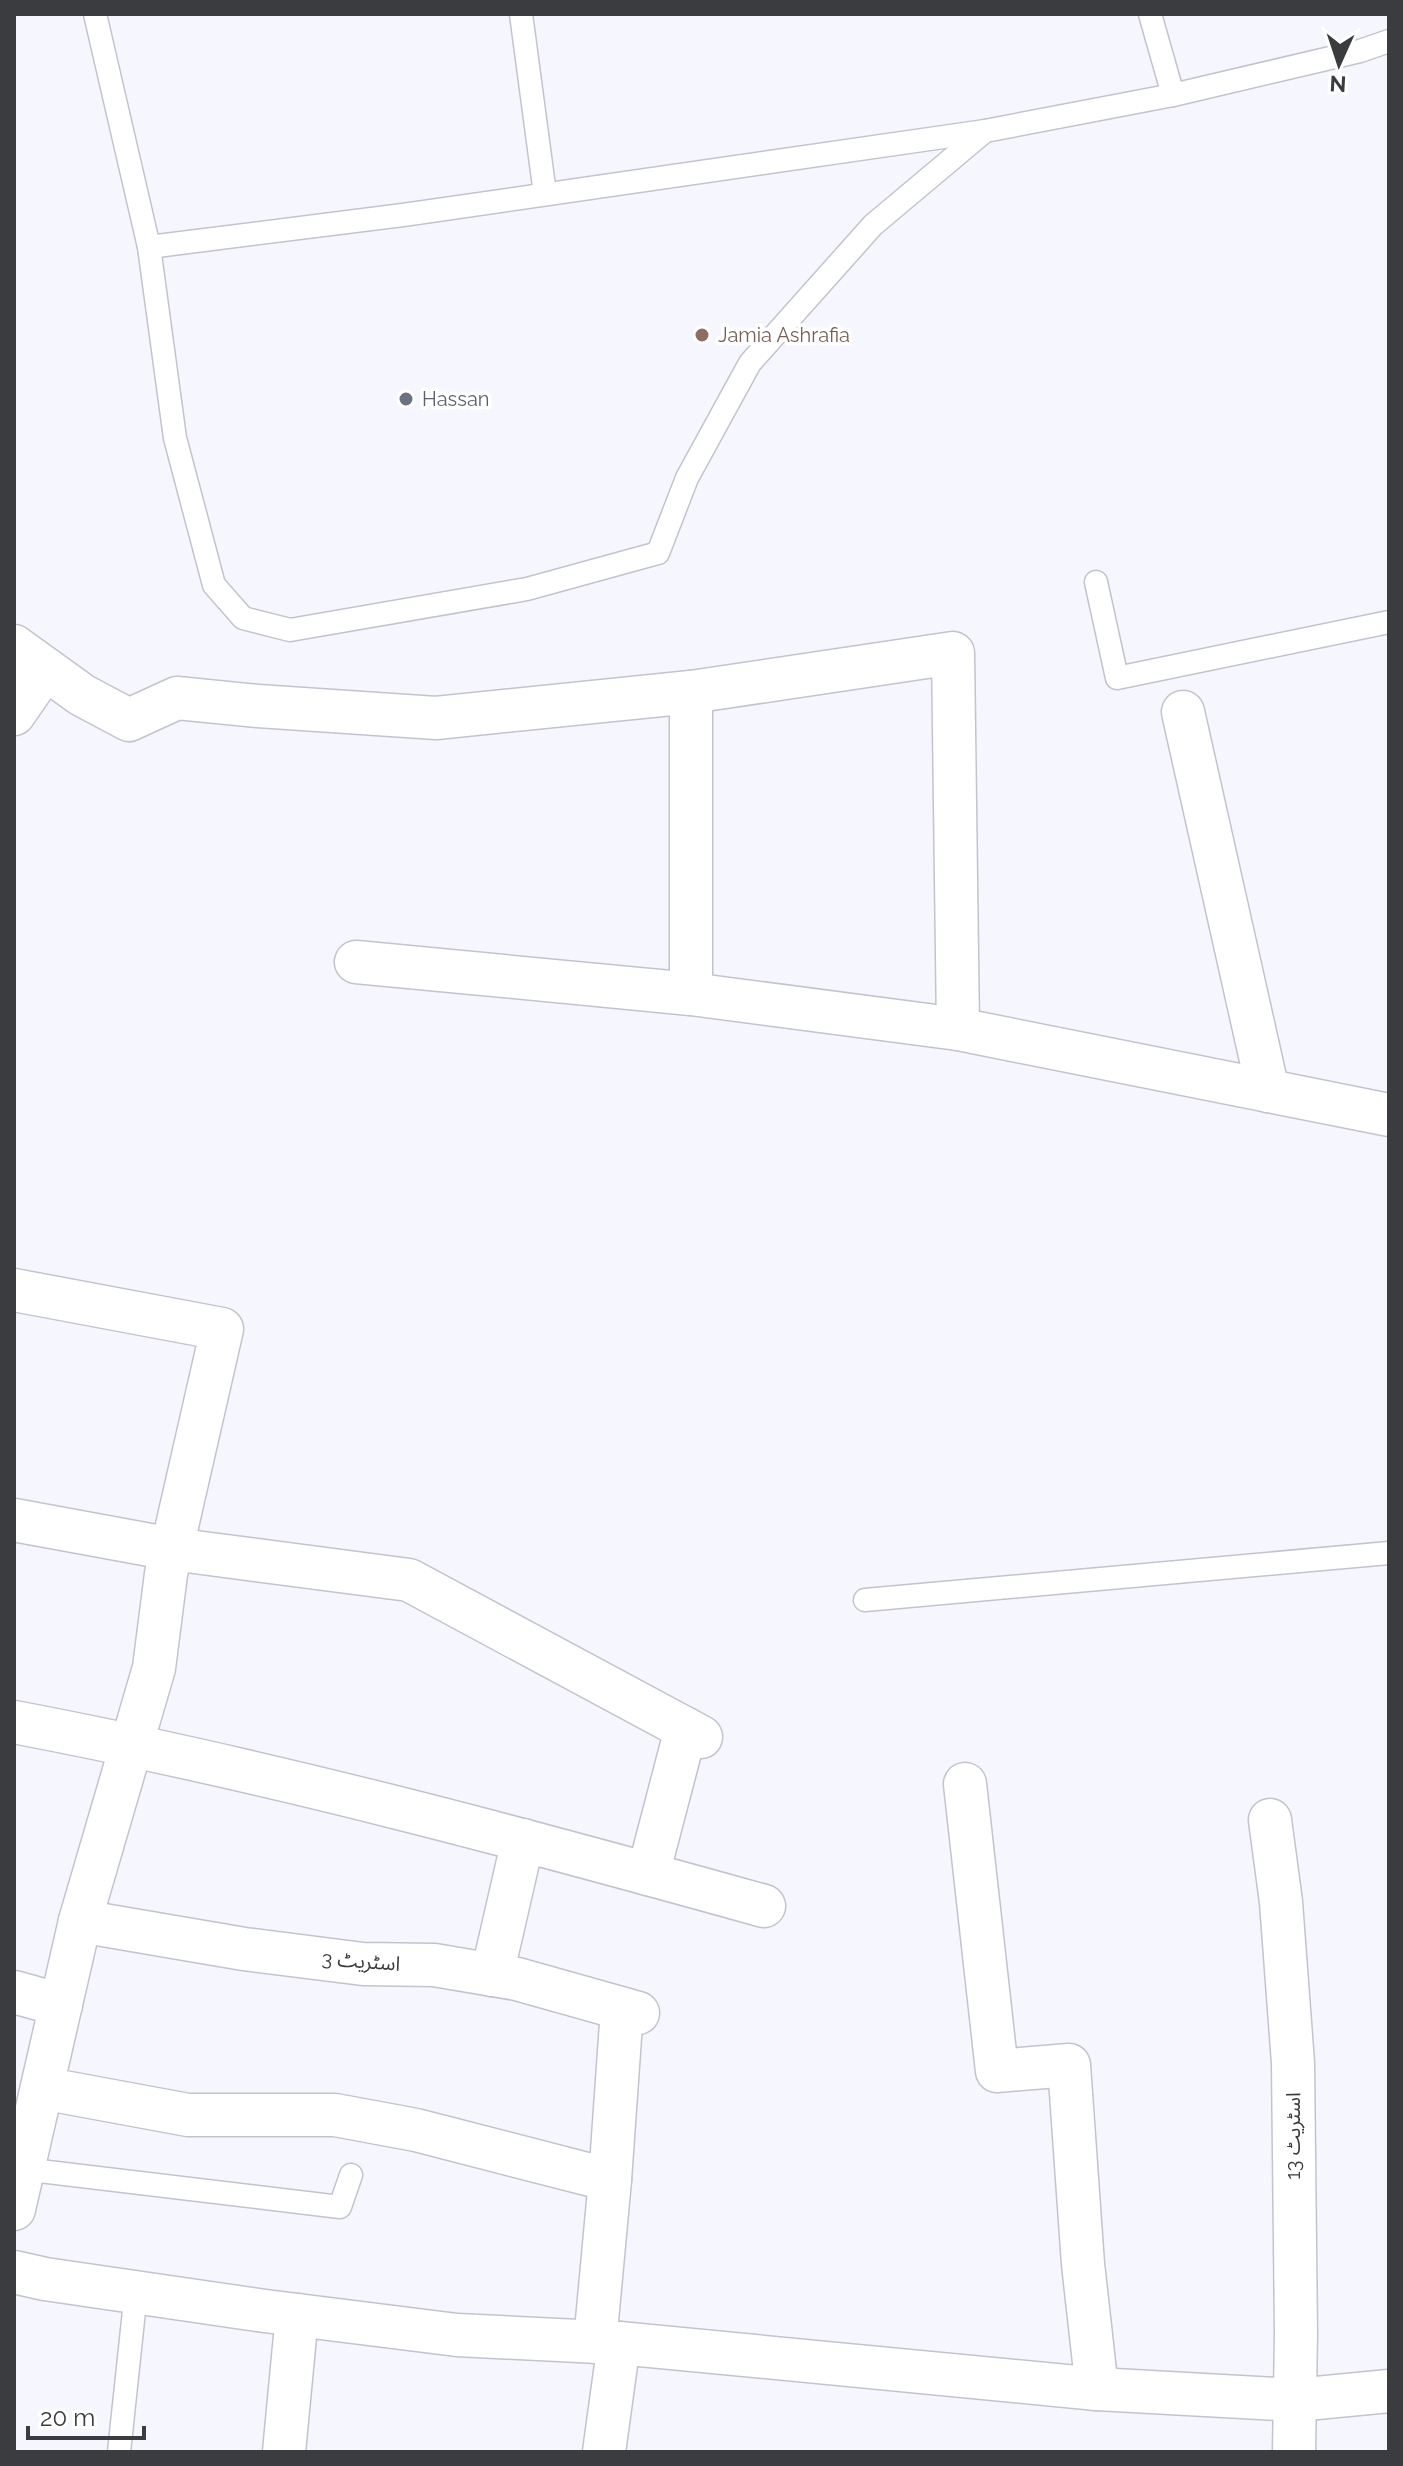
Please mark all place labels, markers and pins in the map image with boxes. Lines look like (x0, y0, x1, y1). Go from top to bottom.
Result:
place label: Jamia Ashrafia (718, 323, 850, 347)
marker: Jamia Ashrafia (693, 326, 711, 344)
place label: Hassan (422, 387, 489, 411)
marker: Hassan (397, 390, 415, 408)

